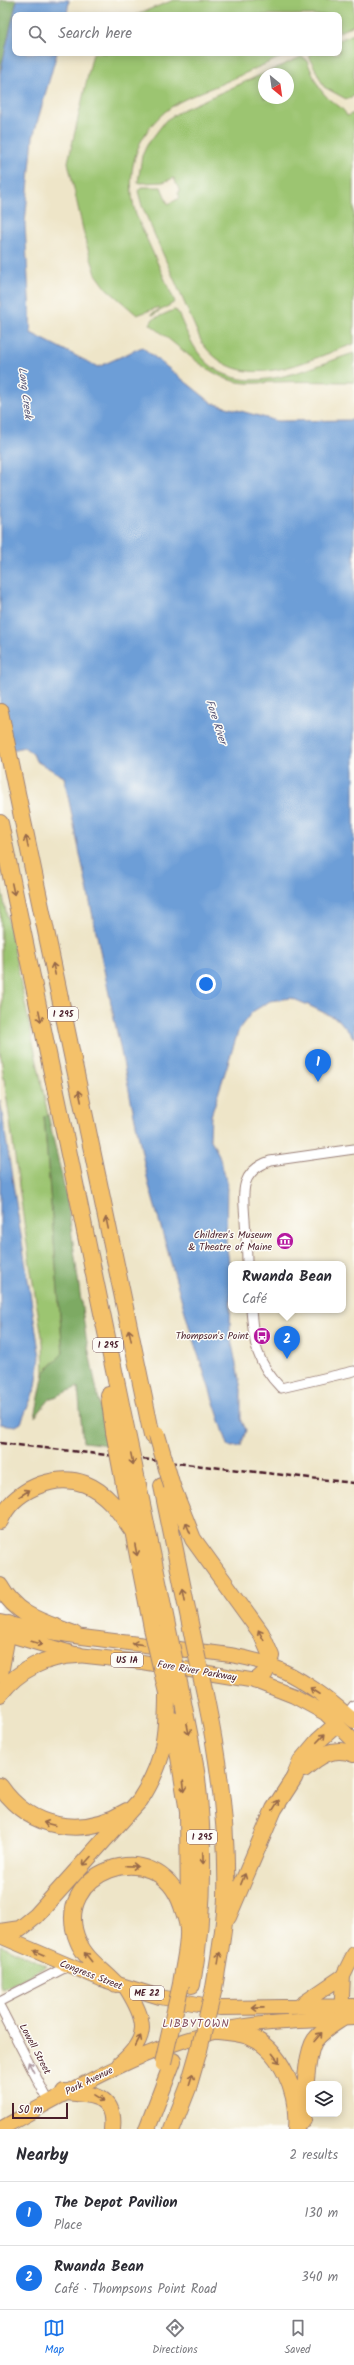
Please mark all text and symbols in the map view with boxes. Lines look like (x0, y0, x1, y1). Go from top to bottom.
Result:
search box (12, 12, 342, 56)
text: Search here (58, 22, 132, 46)
icon: search (26, 23, 48, 45)
north arrow (258, 68, 294, 104)
water label: Long Creek (13, 366, 37, 422)
water label: Fore River (200, 697, 232, 749)
one-way arrow (23, 836, 31, 849)
one-way arrow (10, 882, 18, 895)
one-way arrow (49, 963, 57, 976)
your location (196, 974, 216, 994)
road number: I 295 (48, 1007, 78, 1021)
one-way arrow (36, 1009, 44, 1022)
pin: 1 (305, 1049, 331, 1082)
one-way arrow (76, 1090, 84, 1103)
one-way arrow (103, 1217, 111, 1230)
place label: Children's Museum & Theatre of Maine (188, 1227, 272, 1255)
museum icon: Children's Museum & Theatre of Maine (275, 1231, 295, 1251)
popup (228, 1261, 346, 1313)
text: Rwanda Bean (242, 1265, 332, 1289)
text: Café (242, 1289, 267, 1310)
bus stop icon: Thompson's Point (252, 1326, 272, 1346)
pin: 2 (274, 1326, 300, 1359)
place label: Thompson's Point (176, 1328, 249, 1344)
one-way arrow (126, 1329, 134, 1342)
road number: I 295 (93, 1338, 123, 1352)
one-way arrow (129, 1452, 137, 1465)
one-way arrow (20, 1488, 31, 1497)
one-way arrow (184, 1523, 191, 1535)
one-way arrow (133, 1543, 141, 1556)
one-way arrow (180, 1589, 188, 1602)
one-way arrow (257, 1630, 265, 1642)
one-way arrow (31, 1640, 44, 1647)
one-way arrow (132, 1640, 145, 1648)
road number: US 1A (111, 1653, 143, 1667)
street label: Fore River Parkway (156, 1656, 238, 1686)
one-way arrow (310, 1687, 321, 1695)
one-way arrow (185, 1722, 193, 1735)
one-way arrow (317, 1733, 326, 1743)
one-way arrow (181, 1779, 188, 1792)
one-way arrow (273, 1799, 281, 1811)
one-way arrow (43, 1819, 56, 1827)
road number: I 295 (187, 1830, 217, 1844)
one-way arrow (199, 1851, 206, 1864)
one-way arrow (82, 1856, 91, 1866)
one-way arrow (125, 1862, 138, 1870)
one-way arrow (240, 1873, 248, 1885)
one-way arrow (33, 1949, 45, 1956)
one-way arrow (84, 1951, 93, 1962)
one-way arrow (215, 1952, 223, 1965)
street label: Congress Street (57, 1956, 125, 1994)
road number: ME 22 (130, 1986, 164, 2000)
one-way arrow (252, 2004, 265, 2012)
district label: LIBBYTOWN (162, 2015, 230, 2033)
street label: Lowell Street (15, 2021, 55, 2077)
one-way arrow (313, 2032, 322, 2042)
one-way arrow (134, 2035, 142, 2047)
one-way arrow (271, 2052, 280, 2063)
one-way arrow (27, 2061, 35, 2073)
street label: Park Avenue (62, 2062, 116, 2099)
one-way arrow (188, 2072, 195, 2085)
map controls (306, 2081, 342, 2117)
button: layers (306, 2081, 342, 2117)
one-way arrow (93, 2095, 105, 2103)
scale bar (12, 2101, 68, 2120)
text: 50 m (18, 2101, 43, 2119)
text: Nearby (16, 2142, 68, 2169)
text: 2 results (290, 2145, 338, 2166)
text: The Depot Pavilion (54, 2191, 178, 2215)
text: 1 (27, 2203, 31, 2224)
text: 130 m (304, 2203, 338, 2224)
text: Place (54, 2215, 82, 2236)
text: Rwanda Bean (54, 2255, 144, 2279)
text: 2 (25, 2267, 33, 2288)
text: 340 m (301, 2267, 338, 2288)
text: Café · Thompsons Point Road (54, 2279, 217, 2300)
tab: Map (43, 2317, 65, 2359)
tab: Directions (152, 2317, 198, 2359)
tab: Saved (285, 2317, 311, 2359)

